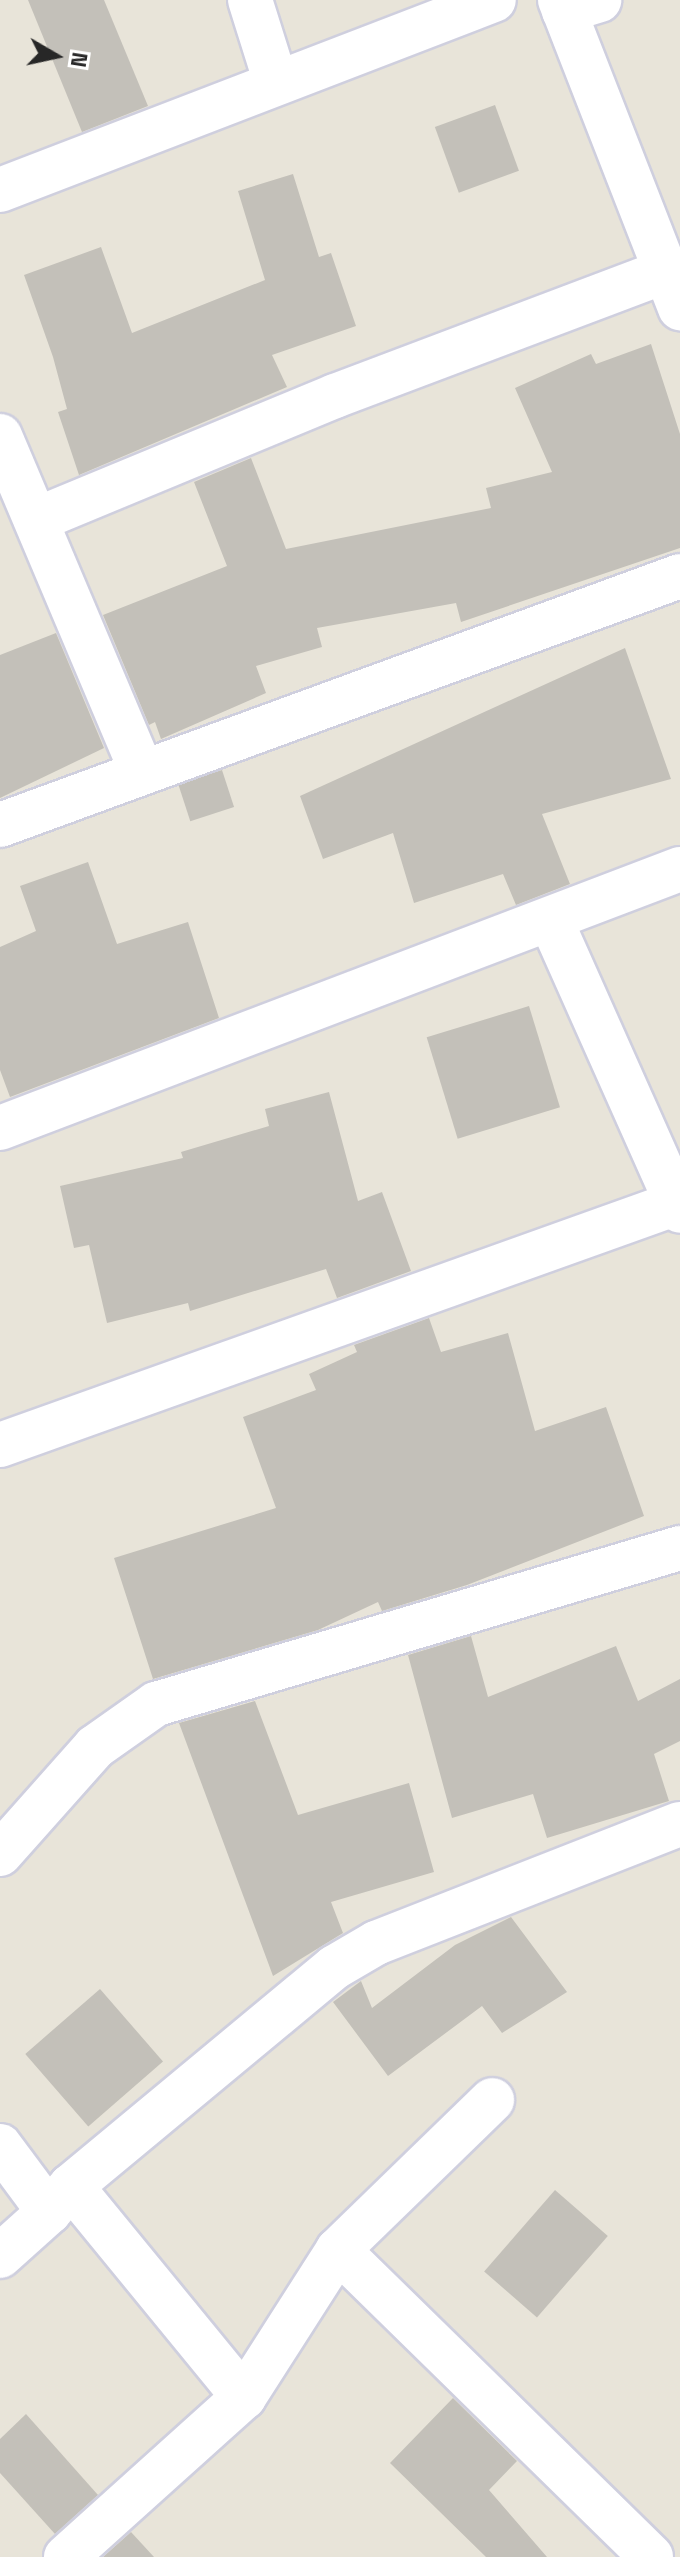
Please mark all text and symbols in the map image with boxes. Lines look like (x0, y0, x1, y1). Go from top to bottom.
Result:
north arrow (16, 16, 96, 96)
text: N (65, 50, 95, 69)

